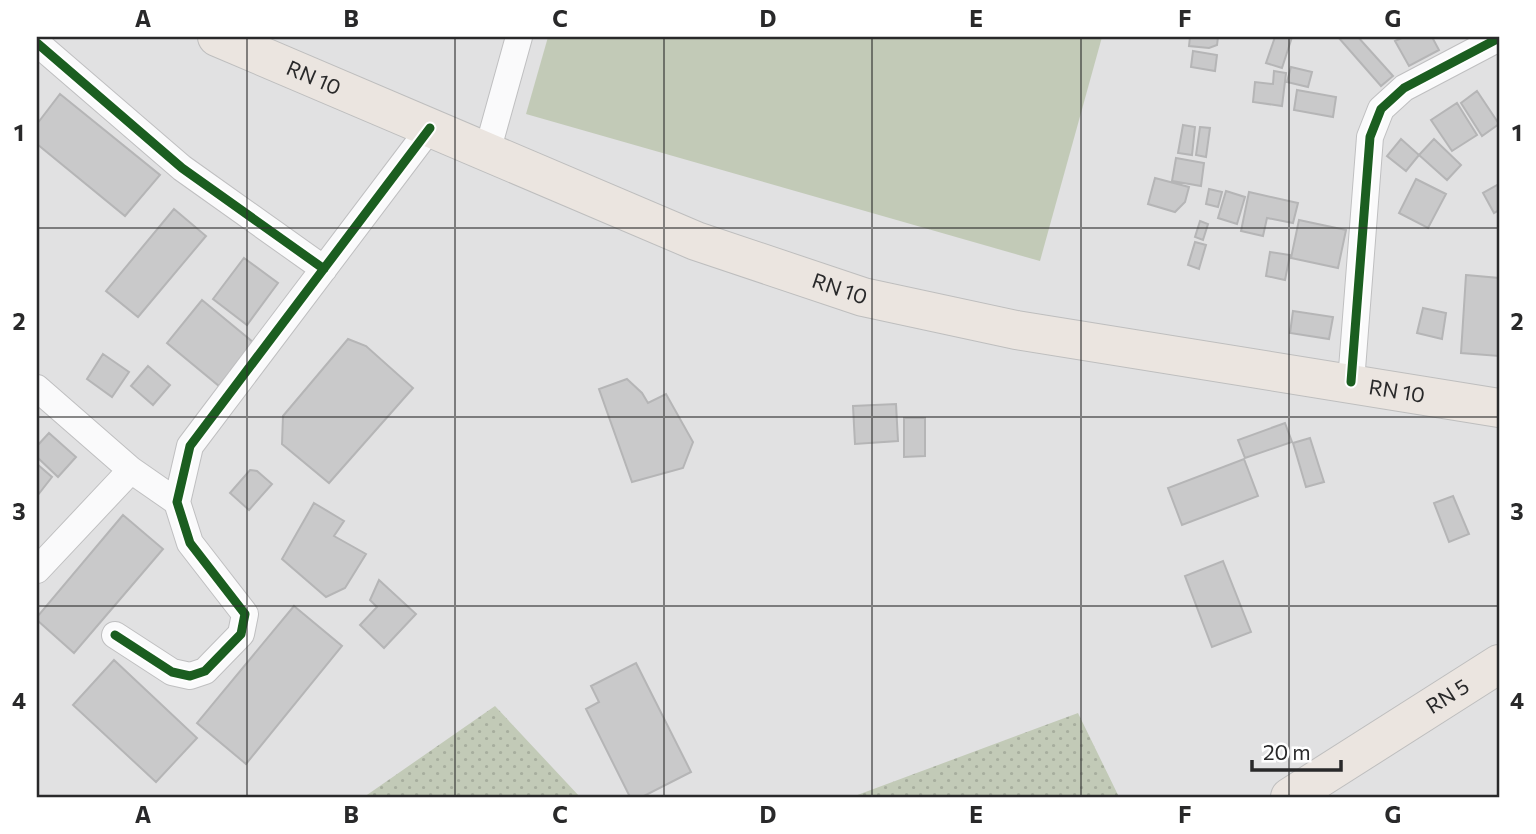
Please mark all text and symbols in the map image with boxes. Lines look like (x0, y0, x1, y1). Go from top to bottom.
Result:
text: A (135, 4, 152, 32)
text: B (343, 4, 359, 32)
text: C (552, 4, 568, 32)
text: D (760, 4, 777, 32)
text: E (969, 4, 983, 32)
text: F (1178, 4, 1192, 32)
text: G (1385, 4, 1401, 32)
street label: RN 10 (283, 54, 345, 99)
text: 1 (14, 118, 24, 146)
text: 1 (1512, 118, 1522, 146)
street label: RN 10 (809, 267, 871, 309)
text: 2 (12, 307, 26, 335)
text: 2 (1510, 307, 1524, 335)
street label: RN 10 (1367, 373, 1427, 407)
text: 3 (12, 497, 26, 525)
text: 3 (1510, 497, 1524, 525)
street label: RN 5 (1421, 672, 1473, 718)
text: 4 (12, 686, 26, 714)
text: 4 (1510, 686, 1524, 714)
scale bar (1252, 729, 1342, 773)
text: 20 m (1263, 739, 1311, 764)
text: A (135, 800, 152, 828)
text: B (343, 800, 359, 828)
text: C (552, 800, 568, 828)
text: D (760, 800, 777, 828)
text: E (969, 800, 983, 828)
text: F (1178, 800, 1192, 828)
text: G (1385, 800, 1401, 828)

